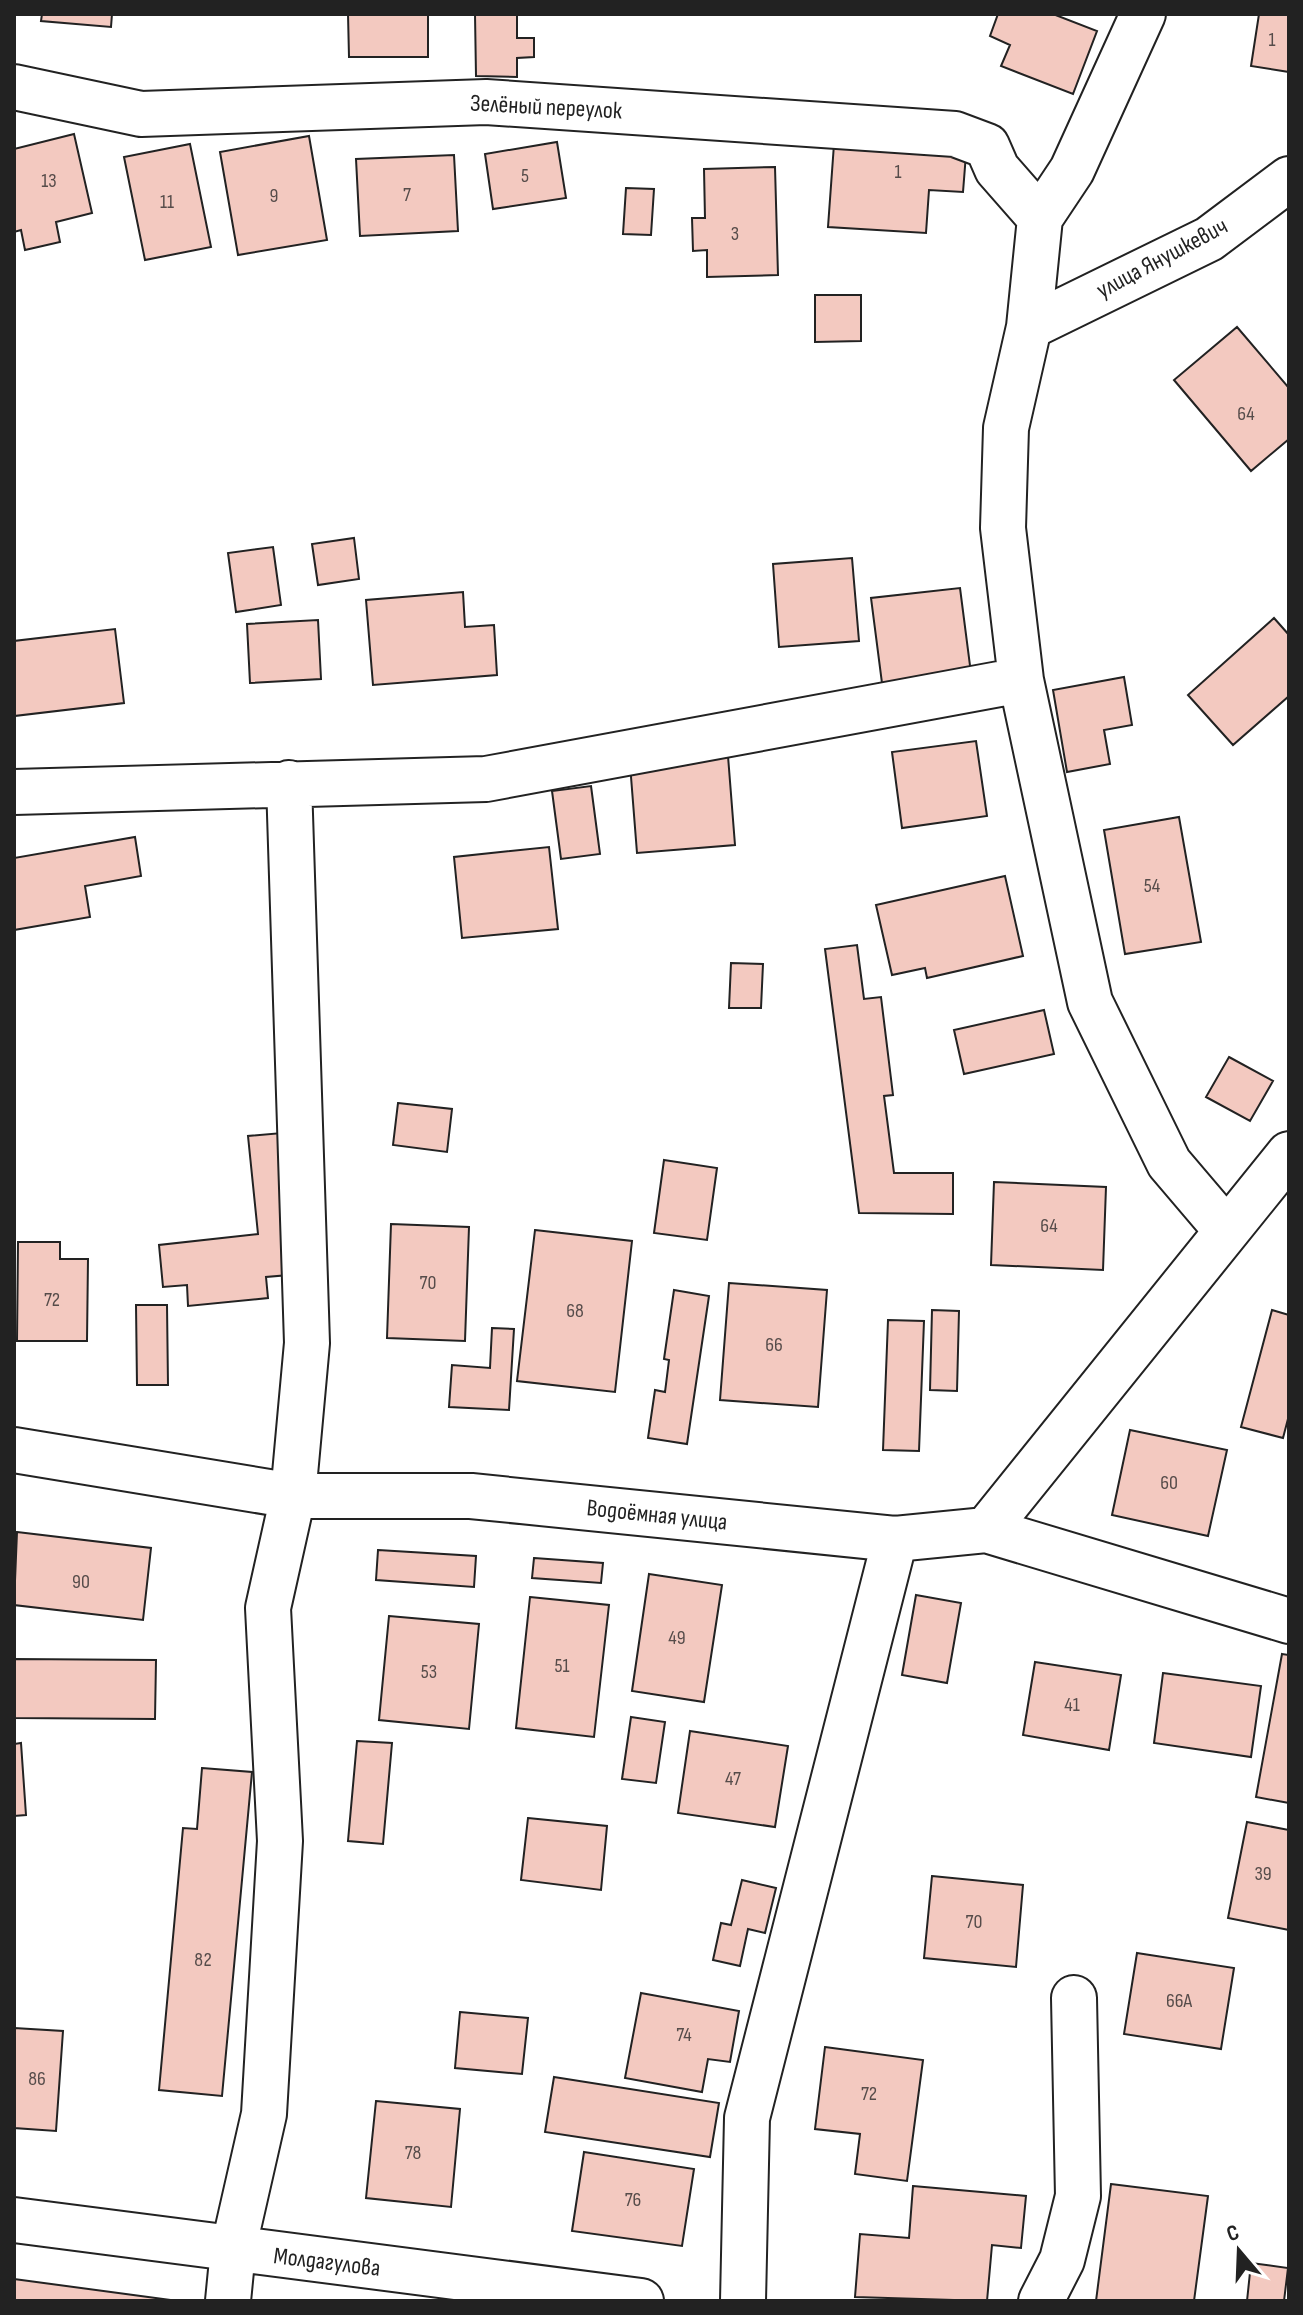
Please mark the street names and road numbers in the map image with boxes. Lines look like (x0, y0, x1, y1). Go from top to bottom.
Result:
street label: Зелёный переулок (469, 89, 624, 126)
street label: улица Янушкевич (1092, 211, 1232, 305)
street label: Водоёмная улица (585, 1493, 729, 1537)
street label: Молдагулова (272, 2241, 382, 2283)

